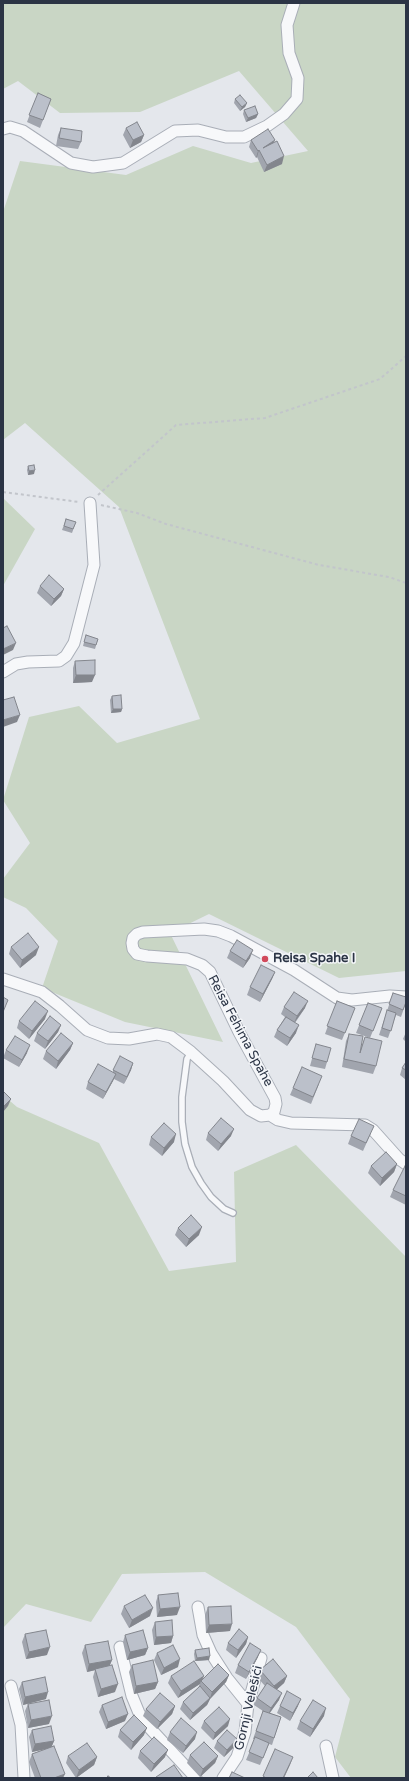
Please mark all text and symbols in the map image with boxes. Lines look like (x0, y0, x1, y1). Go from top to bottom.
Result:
place label: Reisa Spahe I (273, 951, 356, 967)
marker: Reisa Spahe I (260, 954, 270, 964)
street label: Reisa Fehima Spahe (204, 973, 276, 1089)
street label: Gornji Velešići (232, 1664, 266, 1752)

